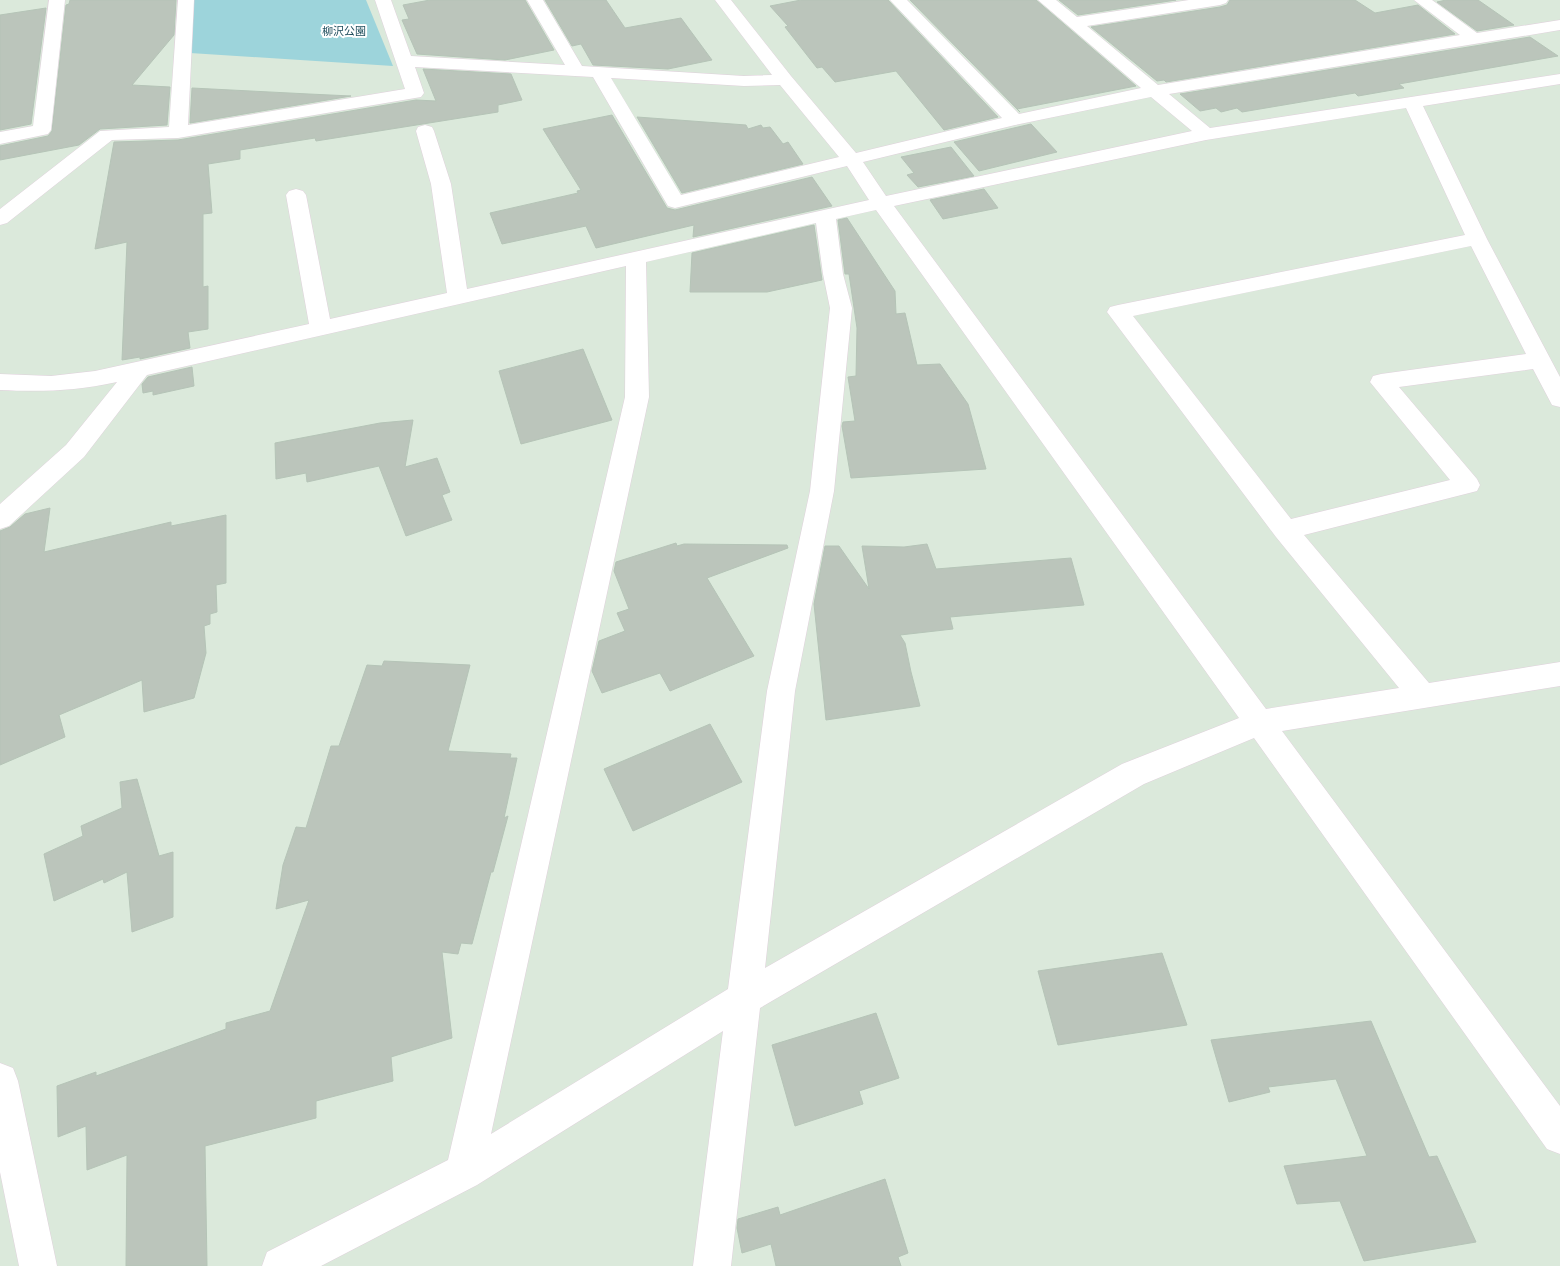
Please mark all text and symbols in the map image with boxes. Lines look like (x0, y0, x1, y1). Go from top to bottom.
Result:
park label: 柳沢公園 (322, 24, 366, 37)

